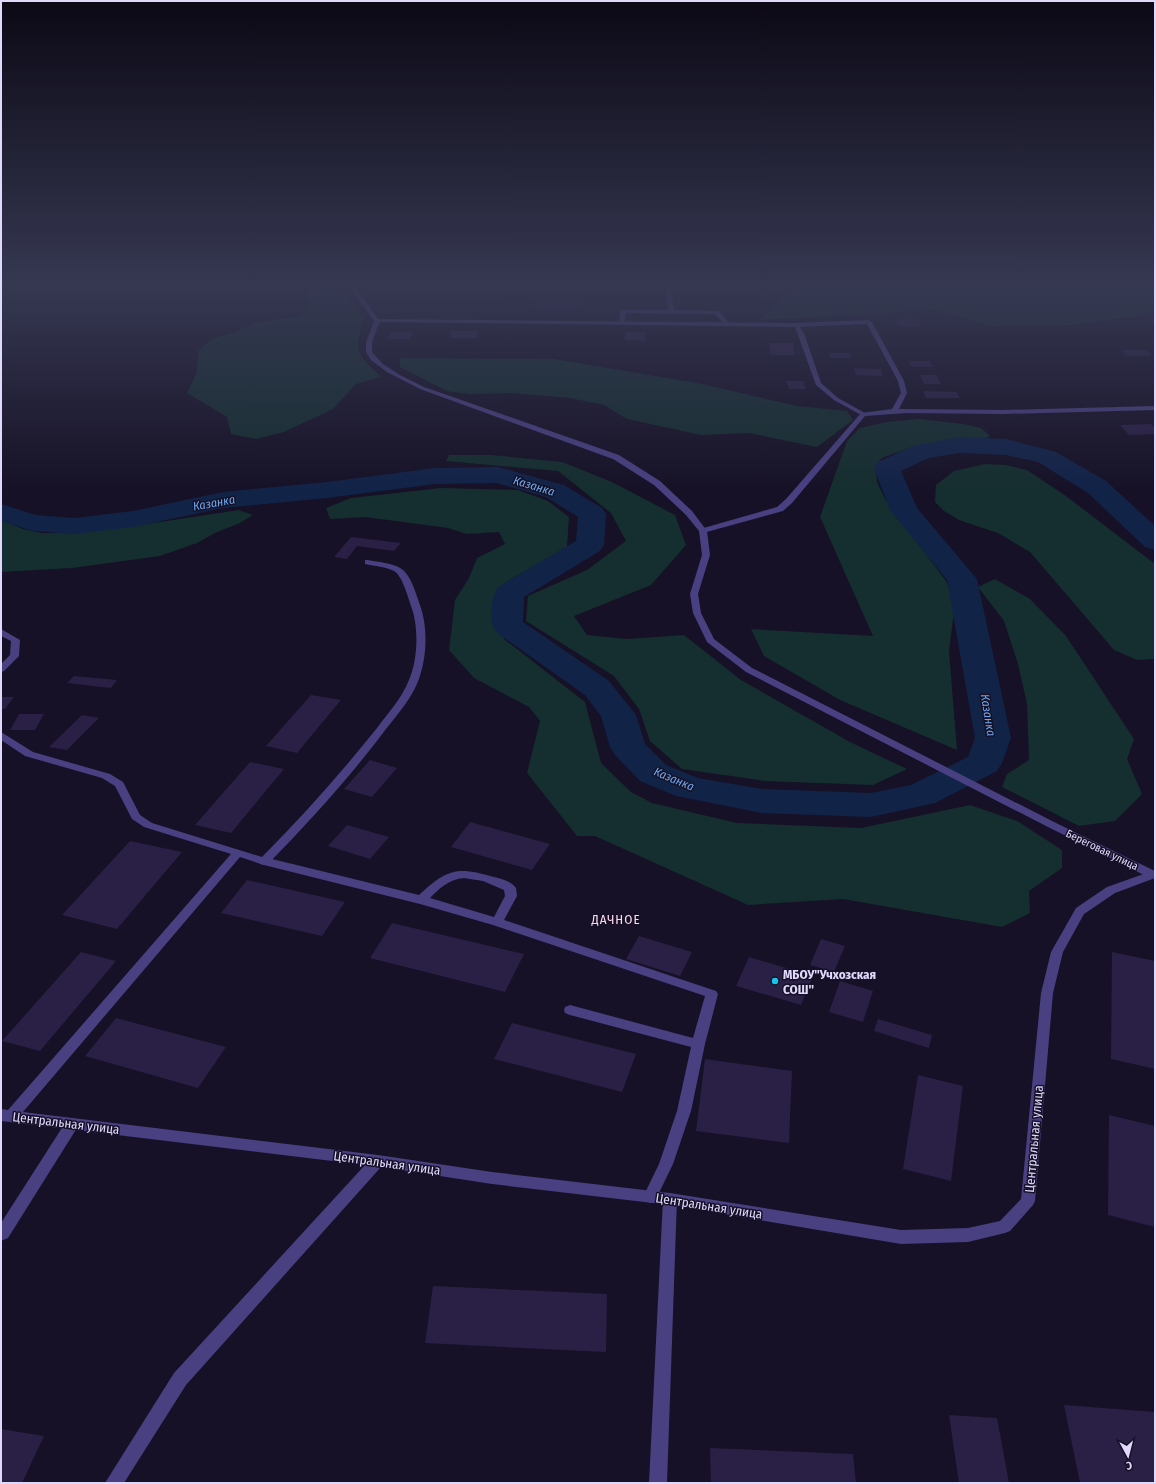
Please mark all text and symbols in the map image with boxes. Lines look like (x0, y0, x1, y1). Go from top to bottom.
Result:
water label: Казанка (512, 473, 556, 499)
water label: Казанка (192, 492, 236, 514)
water label: Казанка (978, 693, 998, 737)
water label: Казанка (652, 764, 696, 794)
street label: Береговая улица (1064, 827, 1140, 873)
district label: ДАЧНОЕ (590, 912, 641, 927)
place label: МБОУ"Учхозская СОШ" (783, 967, 876, 997)
marker: МБОУ"Учхозская СОШ" (770, 976, 780, 986)
street label: Центральная улица (1022, 1085, 1046, 1193)
street label: Центральная улица (12, 1109, 120, 1137)
street label: Центральная улица (333, 1148, 441, 1178)
street label: Центральная улица (655, 1190, 763, 1222)
north arrow (1108, 1436, 1148, 1476)
text: С (1125, 1459, 1133, 1472)

